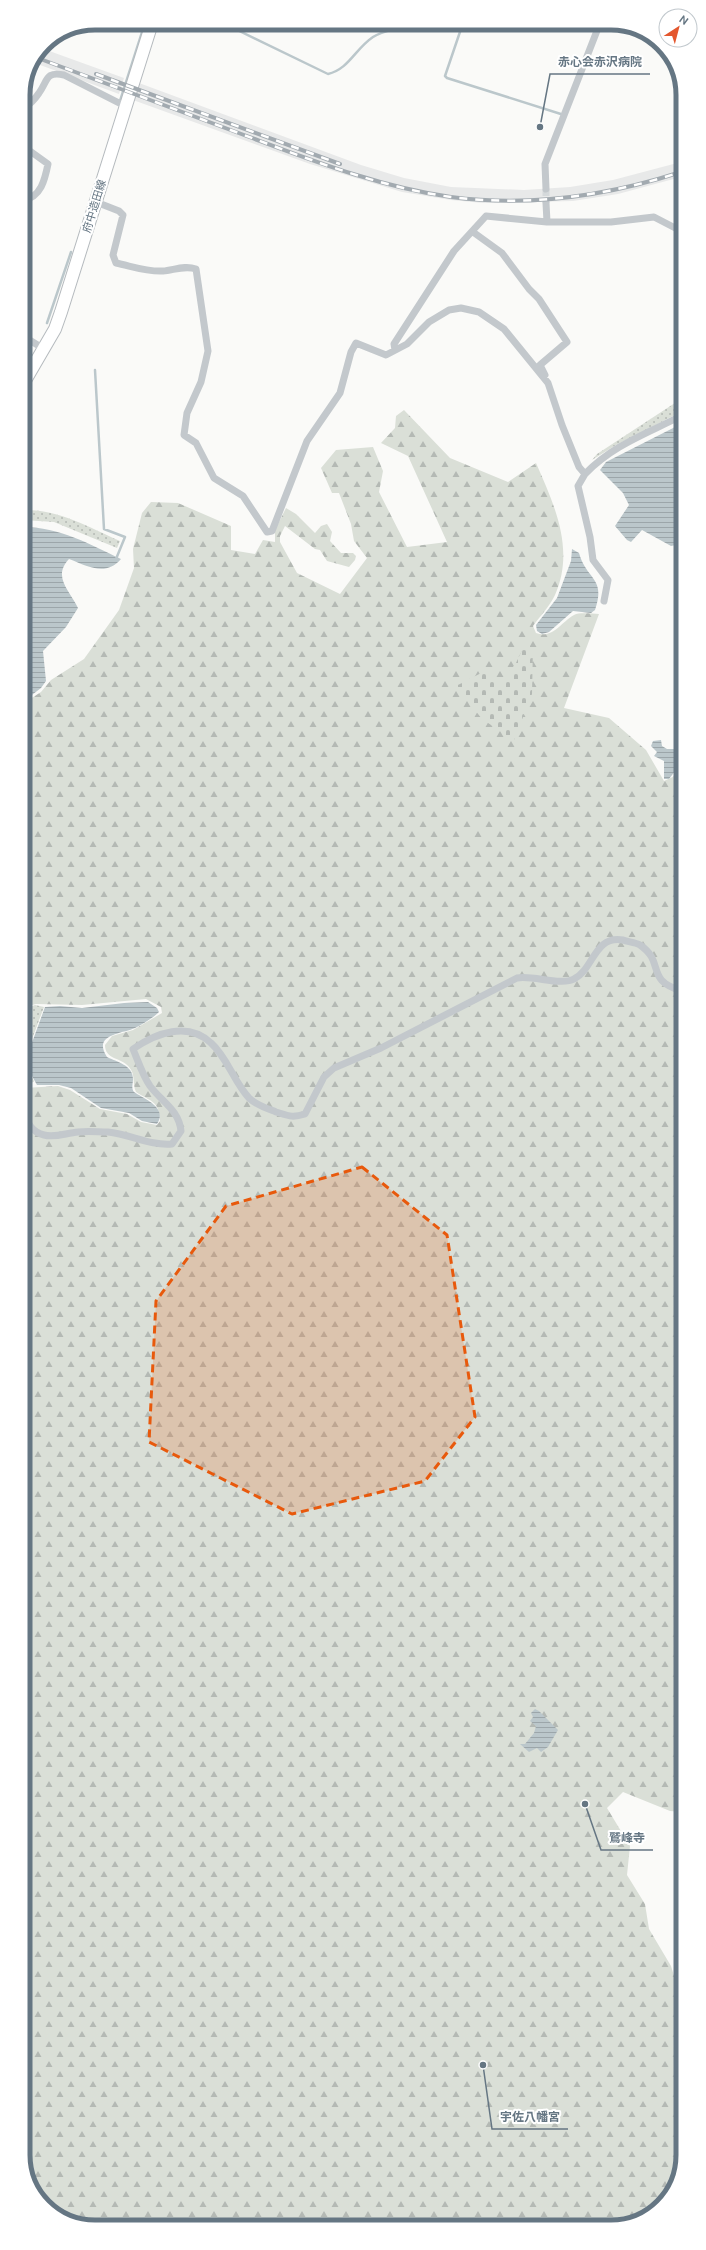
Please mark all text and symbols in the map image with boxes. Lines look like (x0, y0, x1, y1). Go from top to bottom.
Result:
north arrow (658, 8, 698, 48)
text: N (677, 13, 691, 27)
callout: 赤心会赤沢病院 (550, 50, 650, 74)
text: 赤心会赤沢病院 (558, 55, 642, 68)
street label: 府中造田線 (80, 178, 108, 234)
callout: 鷲峰寺 (601, 1826, 653, 1850)
text: 鷲峰寺 (609, 1831, 645, 1844)
callout: 宇佐八幡宮 (492, 2105, 568, 2129)
text: 宇佐八幡宮 (500, 2110, 560, 2123)

